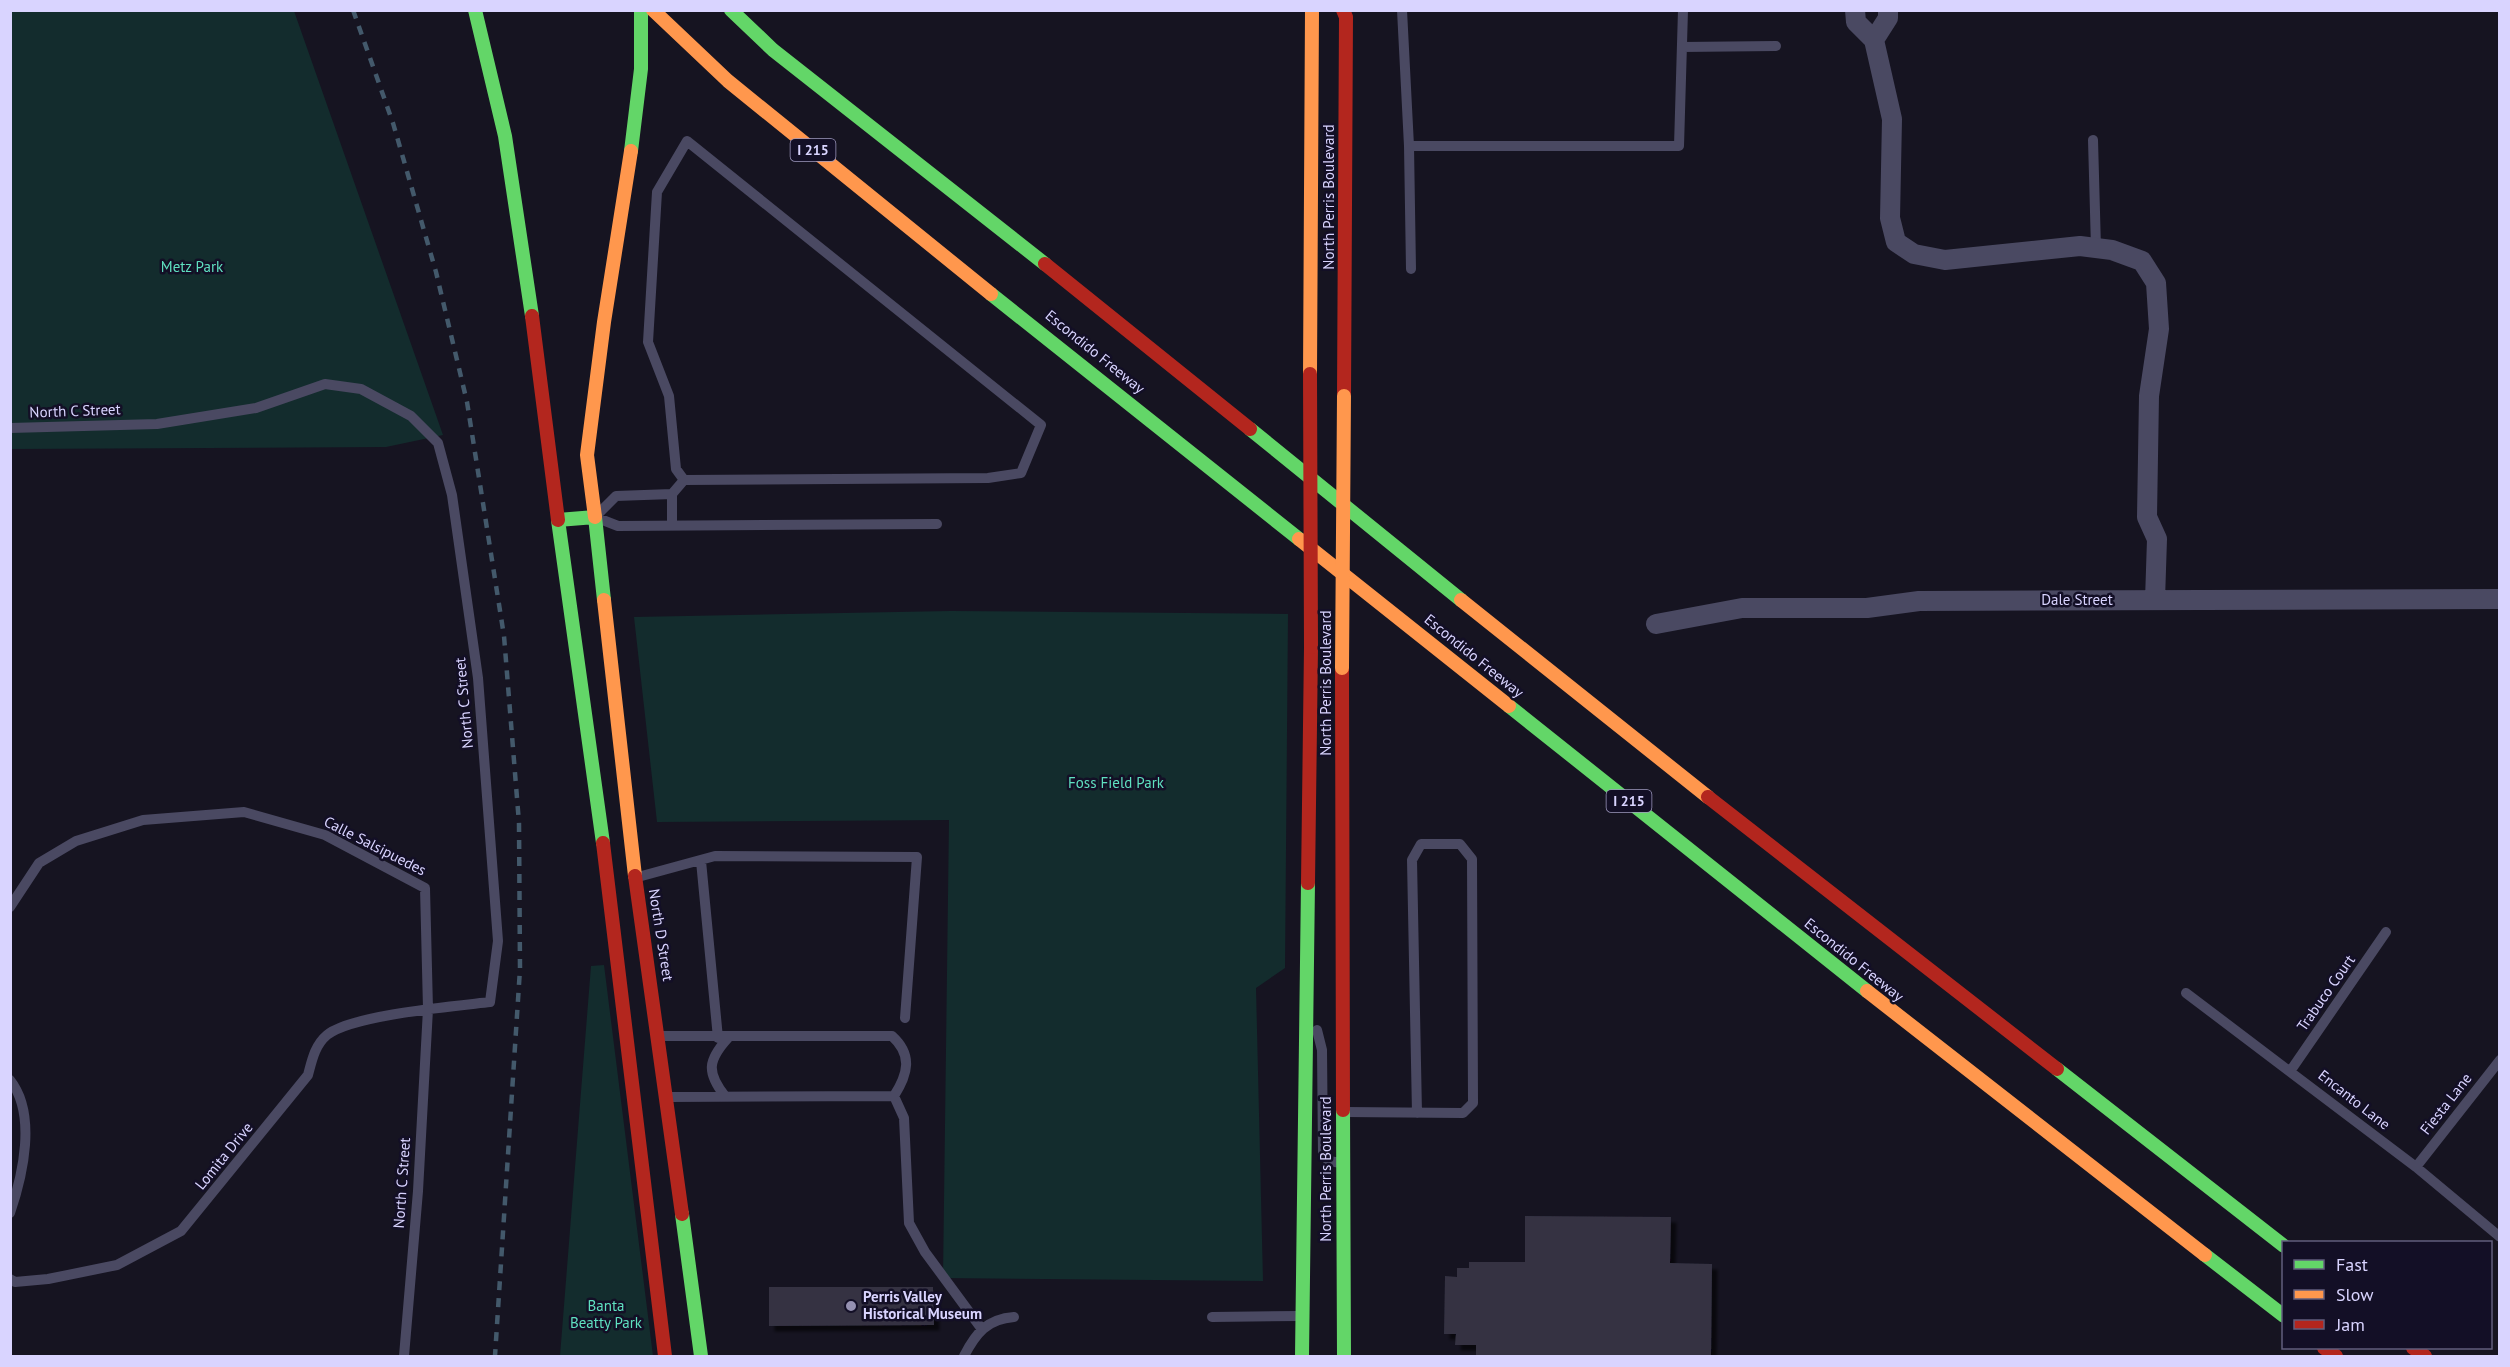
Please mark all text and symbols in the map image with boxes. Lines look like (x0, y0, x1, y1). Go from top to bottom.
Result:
street label: North Perris Boulevard (1319, 124, 1338, 270)
road number: I 215 (790, 139, 836, 161)
park label: Metz Park (161, 257, 224, 276)
street label: Escondido Freeway (1042, 306, 1149, 398)
street label: North C Street (29, 399, 121, 422)
street label: Dale Street (2041, 590, 2113, 609)
street label: North Perris Boulevard (1316, 610, 1335, 756)
street label: Escondido Freeway (1421, 610, 1528, 702)
street label: North C Street (450, 657, 477, 749)
park label: Foss Field Park (1068, 773, 1165, 792)
road number: I 215 (1606, 790, 1652, 812)
street label: Calle Salsipuedes (321, 812, 429, 879)
street label: North D Street (645, 887, 678, 982)
street label: Escondido Freeway (1801, 914, 1908, 1006)
street label: Trabuco Court (2292, 951, 2359, 1035)
street label: Encanto Lane (2314, 1066, 2394, 1134)
street label: Fiesta Lane (2416, 1069, 2476, 1138)
street label: North Perris Boulevard (1316, 1096, 1335, 1242)
street label: Lomita Drive (191, 1118, 257, 1193)
street label: North C Street (389, 1137, 414, 1229)
legend (2282, 1241, 2492, 1349)
text: Fast (2336, 1253, 2368, 1276)
text: Slow (2336, 1283, 2374, 1306)
place label: Perris Valley Historical Museum (863, 1287, 982, 1323)
park label: Banta Beatty Park (570, 1296, 643, 1332)
marker: Perris Valley Historical Museum (844, 1299, 858, 1313)
text: Jam (2335, 1313, 2365, 1336)

